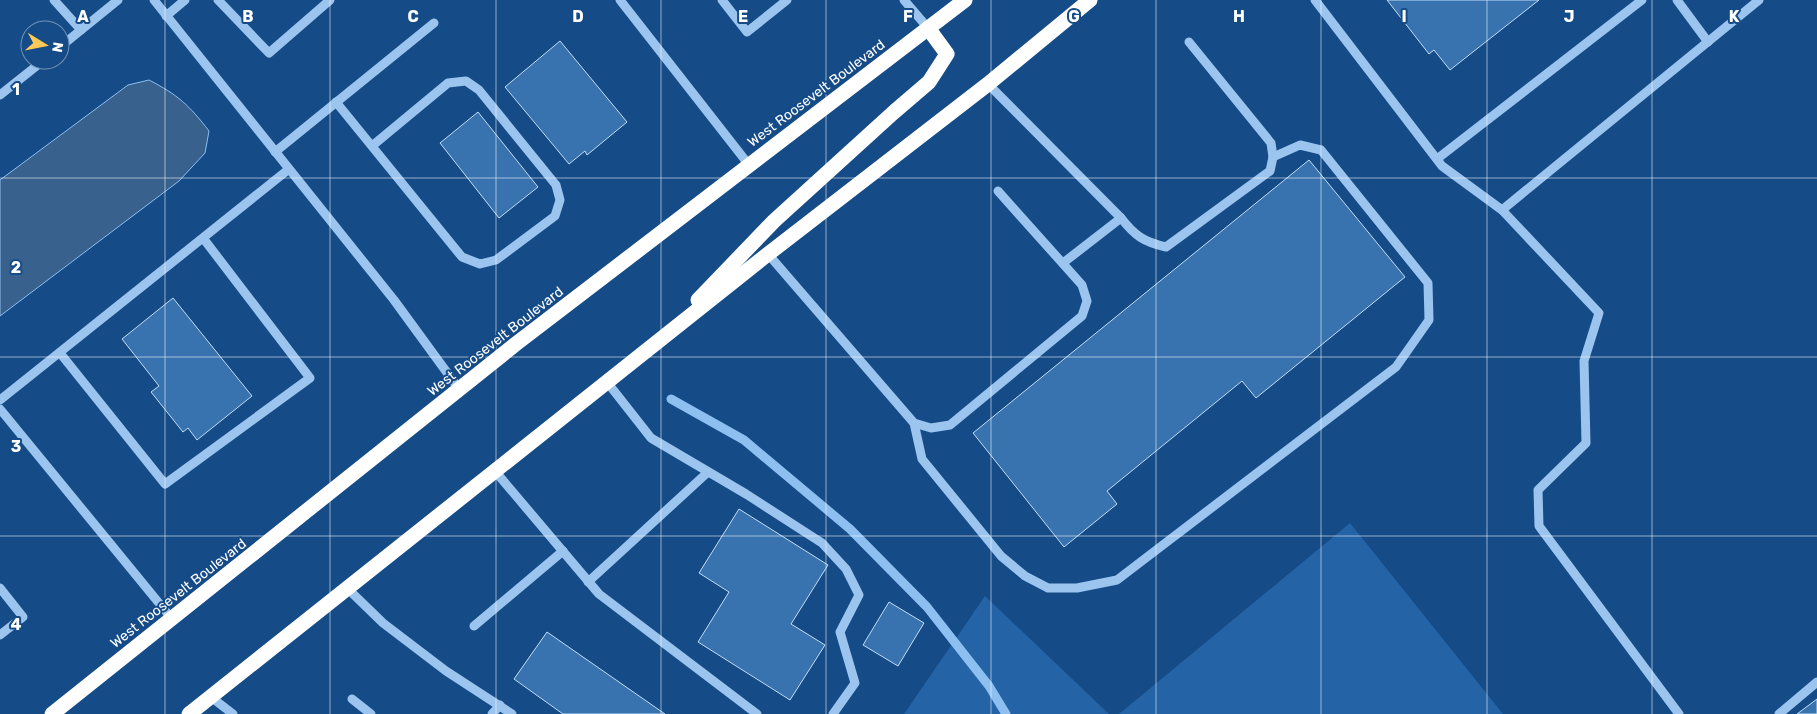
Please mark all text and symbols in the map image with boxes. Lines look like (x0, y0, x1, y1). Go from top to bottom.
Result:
text: A (77, 7, 89, 26)
text: B (242, 7, 254, 26)
text: C (407, 7, 419, 26)
text: D (572, 7, 584, 26)
text: E (738, 7, 748, 26)
text: F (903, 7, 913, 26)
text: G (1068, 7, 1080, 26)
text: H (1233, 7, 1245, 26)
text: I (1401, 7, 1407, 26)
text: J (1564, 7, 1574, 26)
text: K (1729, 7, 1740, 26)
north arrow (20, 20, 70, 70)
street label: West Roosevelt Boulevard (744, 36, 888, 151)
text: N (48, 41, 67, 54)
text: 1 (12, 80, 20, 99)
text: 2 (11, 258, 21, 277)
street label: West Roosevelt Boulevard (424, 283, 567, 400)
text: 3 (11, 437, 21, 456)
street label: West Roosevelt Boulevard (107, 535, 250, 652)
text: 4 (11, 615, 22, 634)

